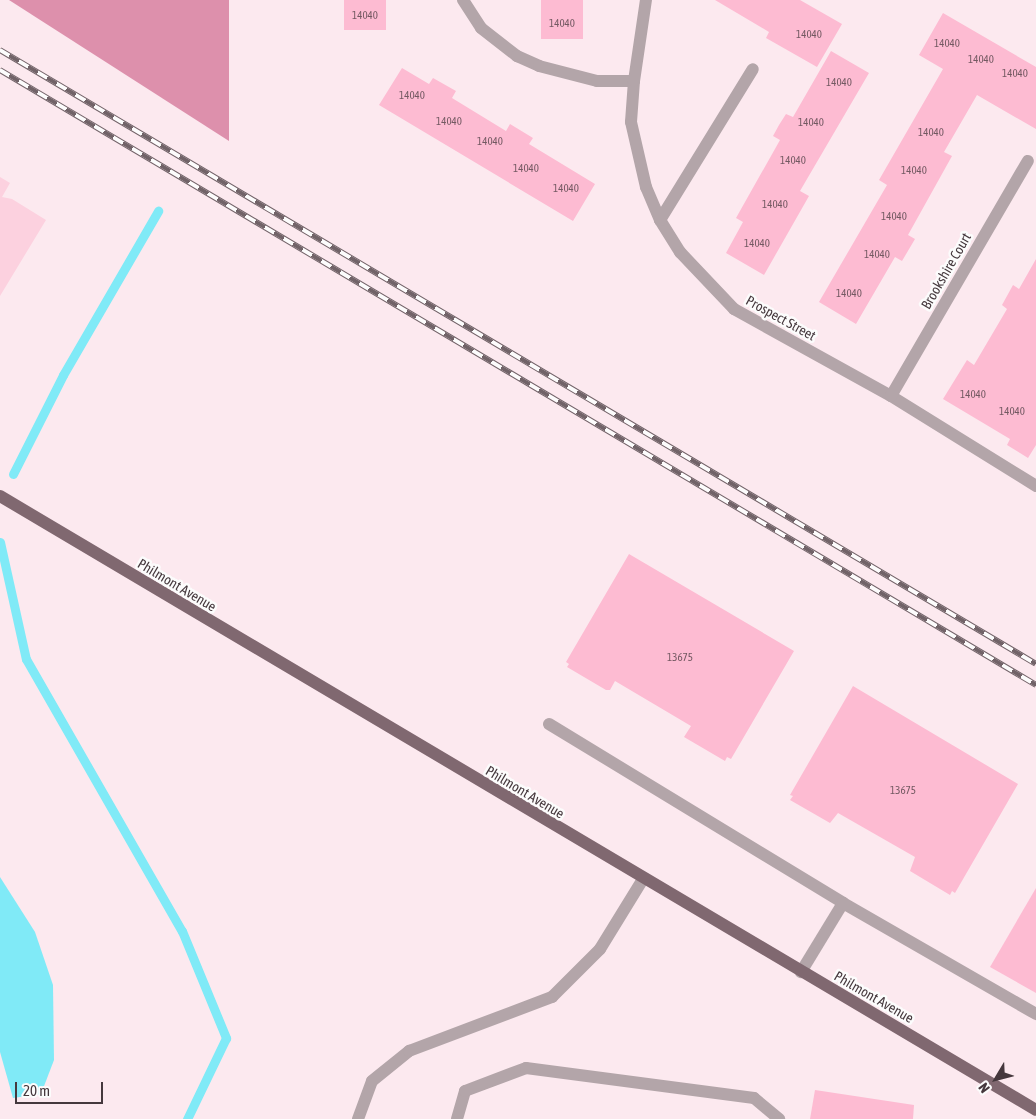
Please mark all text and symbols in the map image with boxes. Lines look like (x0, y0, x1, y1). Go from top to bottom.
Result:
house number: 14040 (352, 8, 378, 22)
house number: 14040 (549, 16, 575, 30)
house number: 14040 (796, 27, 822, 41)
house number: 14040 (934, 36, 960, 50)
house number: 14040 (968, 52, 994, 66)
house number: 14040 (1002, 66, 1028, 80)
house number: 14040 (826, 75, 852, 89)
house number: 14040 (399, 88, 425, 102)
house number: 14040 (436, 114, 462, 128)
house number: 14040 (798, 115, 824, 129)
house number: 14040 (918, 125, 944, 139)
house number: 14040 (477, 134, 503, 148)
house number: 14040 (780, 153, 806, 167)
house number: 14040 (513, 161, 539, 175)
house number: 14040 (901, 163, 927, 177)
house number: 14040 (553, 181, 579, 195)
house number: 14040 (762, 197, 788, 211)
house number: 14040 (881, 209, 907, 223)
street label: Brookshire Court (917, 230, 975, 312)
house number: 14040 (744, 236, 770, 250)
house number: 14040 (864, 247, 890, 261)
house number: 14040 (836, 286, 862, 300)
street label: Prospect Street (743, 292, 819, 344)
house number: 14040 (960, 387, 986, 401)
house number: 14040 (999, 404, 1025, 418)
street label: Philmont Avenue (135, 555, 219, 615)
house number: 13675 (667, 650, 693, 664)
street label: Philmont Avenue (483, 762, 567, 822)
house number: 13675 (890, 783, 916, 797)
street label: Philmont Avenue (831, 968, 917, 1026)
north arrow (971, 1054, 1021, 1104)
scale bar (18, 1072, 105, 1104)
text: N (975, 1080, 993, 1096)
text: 20 m (23, 1082, 50, 1099)

